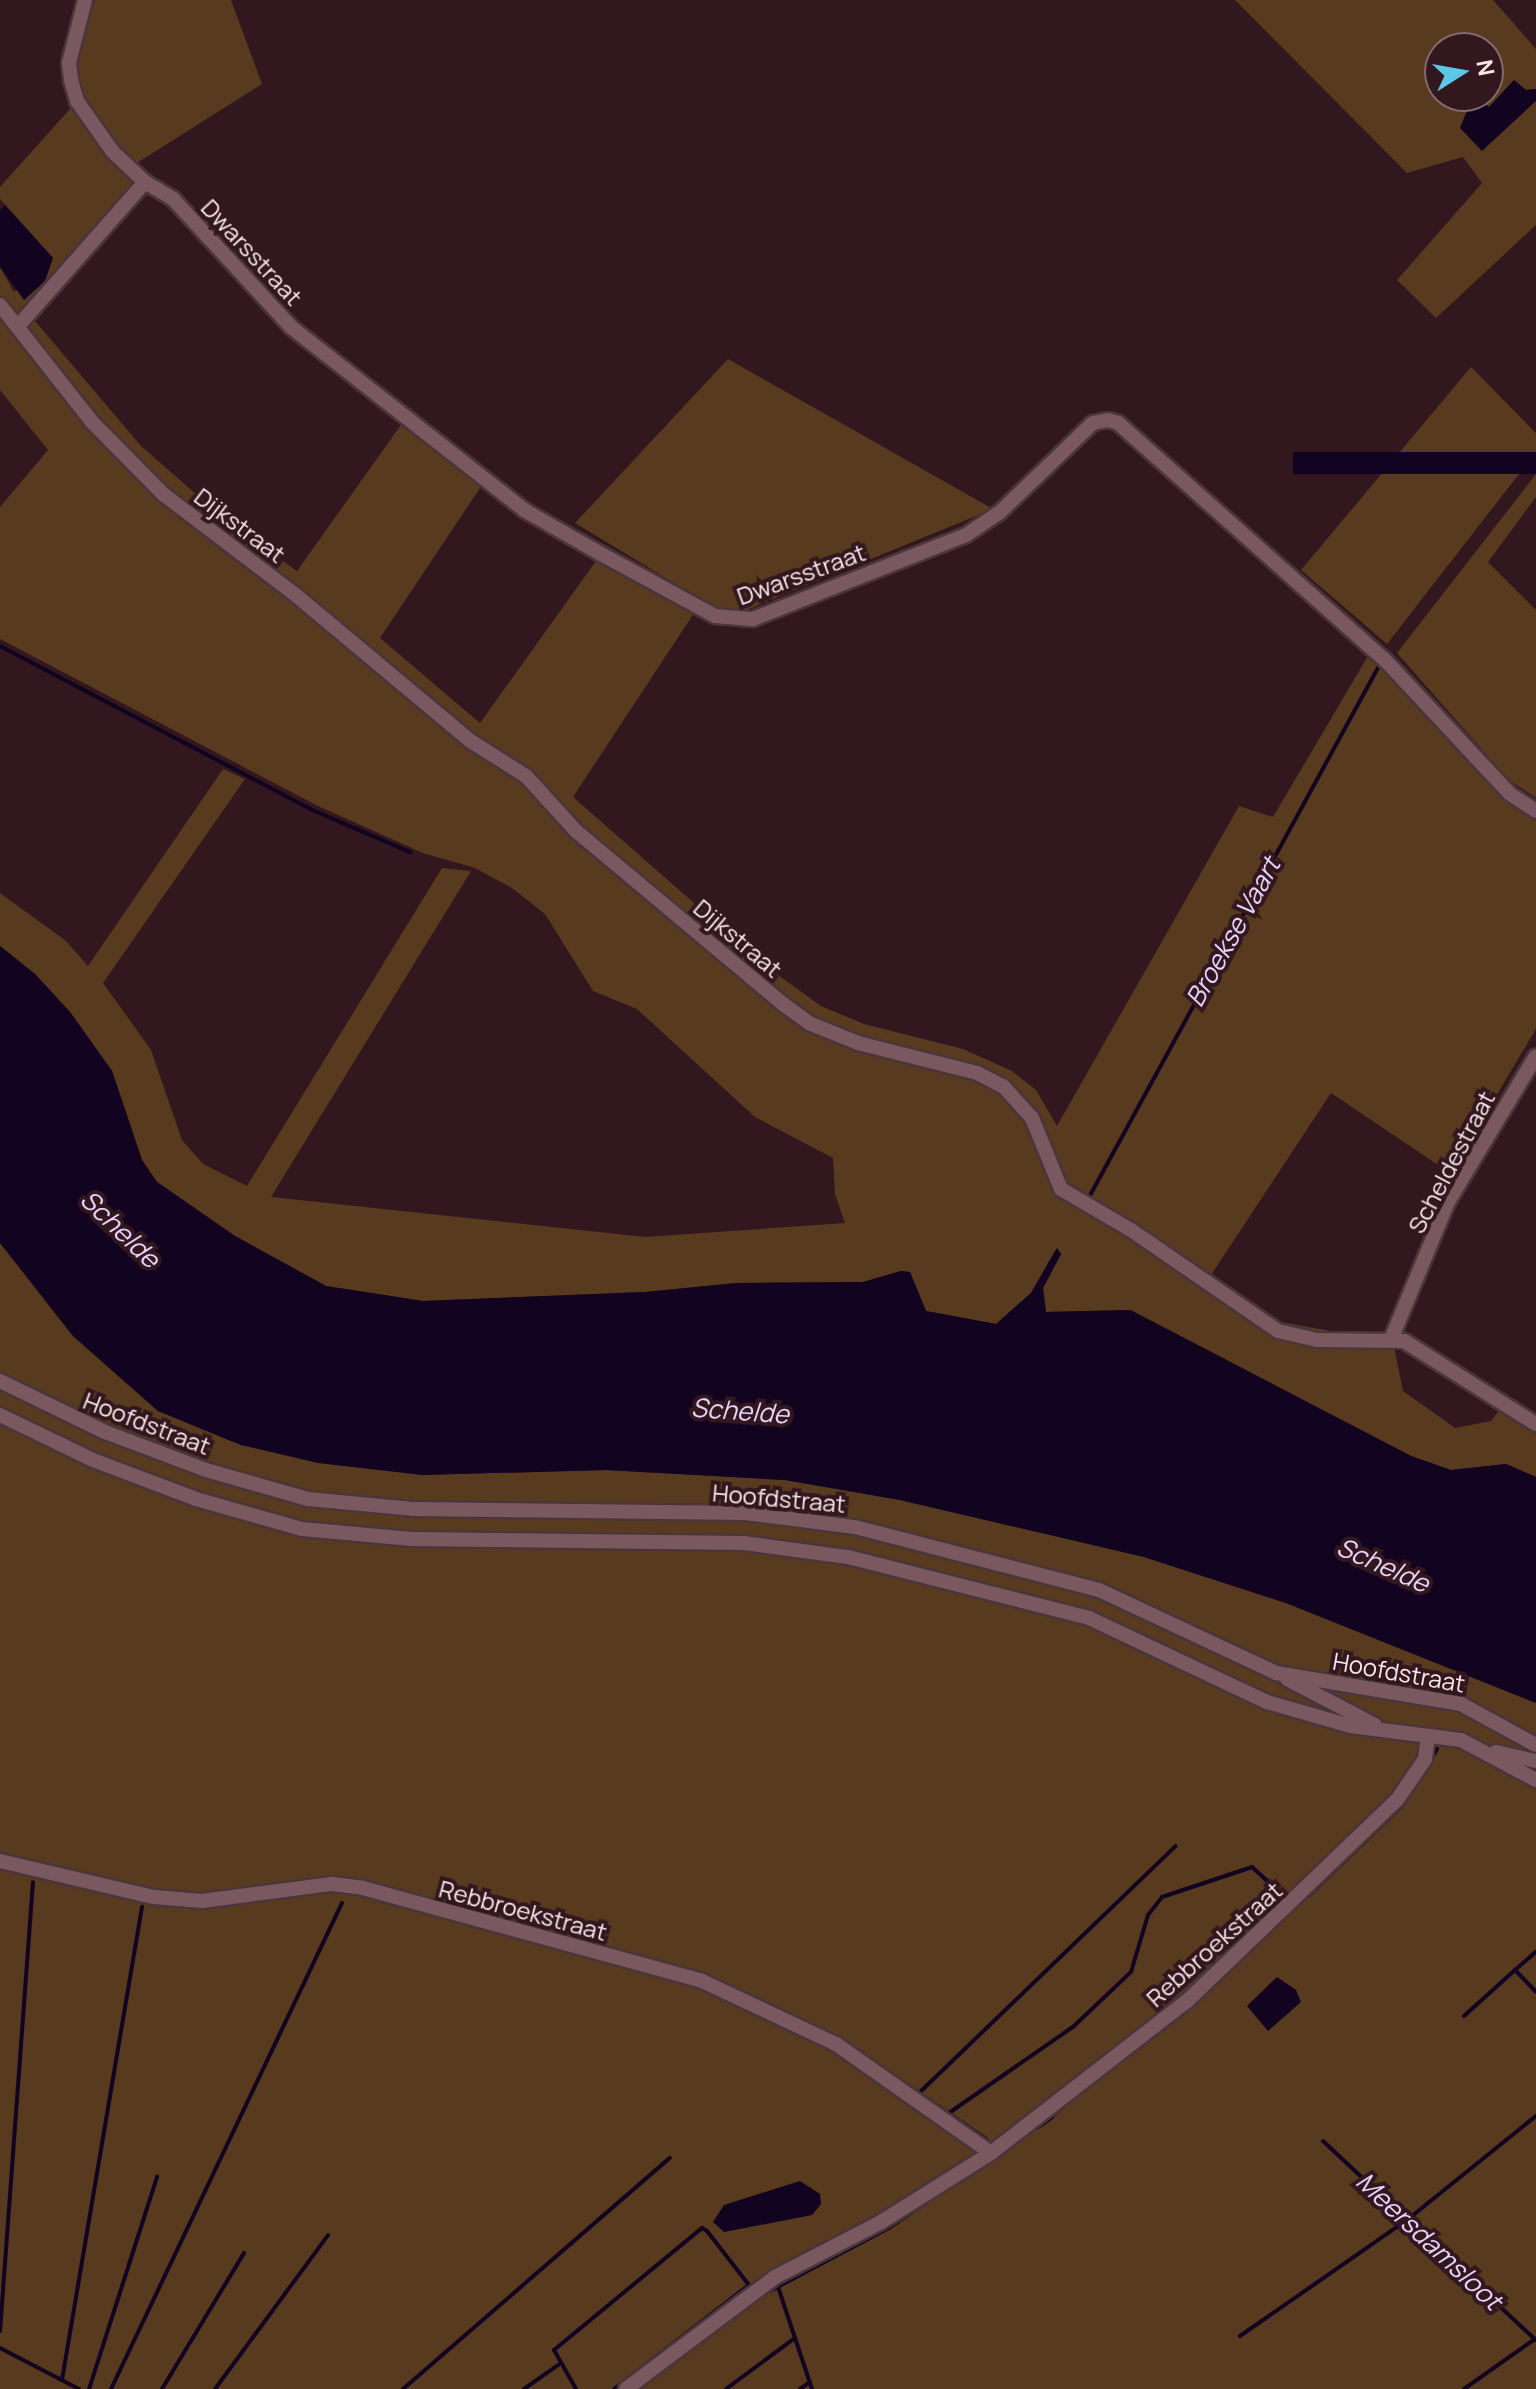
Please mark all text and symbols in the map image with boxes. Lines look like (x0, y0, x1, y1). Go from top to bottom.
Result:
north arrow (1424, 32, 1504, 112)
text: N (1469, 57, 1502, 78)
street label: Dwarsstraat (196, 193, 308, 311)
street label: Dijkstraat (189, 482, 291, 568)
street label: Dwarsstraat (733, 537, 869, 611)
water label: Broekse Vaart (1179, 852, 1287, 1012)
street label: Dijkstraat (688, 893, 788, 983)
street label: Scheldestraat (1401, 1086, 1501, 1238)
water label: Schelde (74, 1184, 166, 1274)
street label: Hoofdstraat (79, 1386, 215, 1460)
water label: Schelde (690, 1392, 790, 1430)
street label: Hoofdstraat (711, 1478, 847, 1518)
water label: Schelde (1332, 1531, 1434, 1599)
street label: Hoofdstraat (1331, 1646, 1467, 1698)
street label: Rebbroekstraat (436, 1874, 610, 1946)
street label: Rebbroekstraat (1140, 1876, 1288, 2012)
water label: Meersdamsloot (1350, 2166, 1508, 2316)

